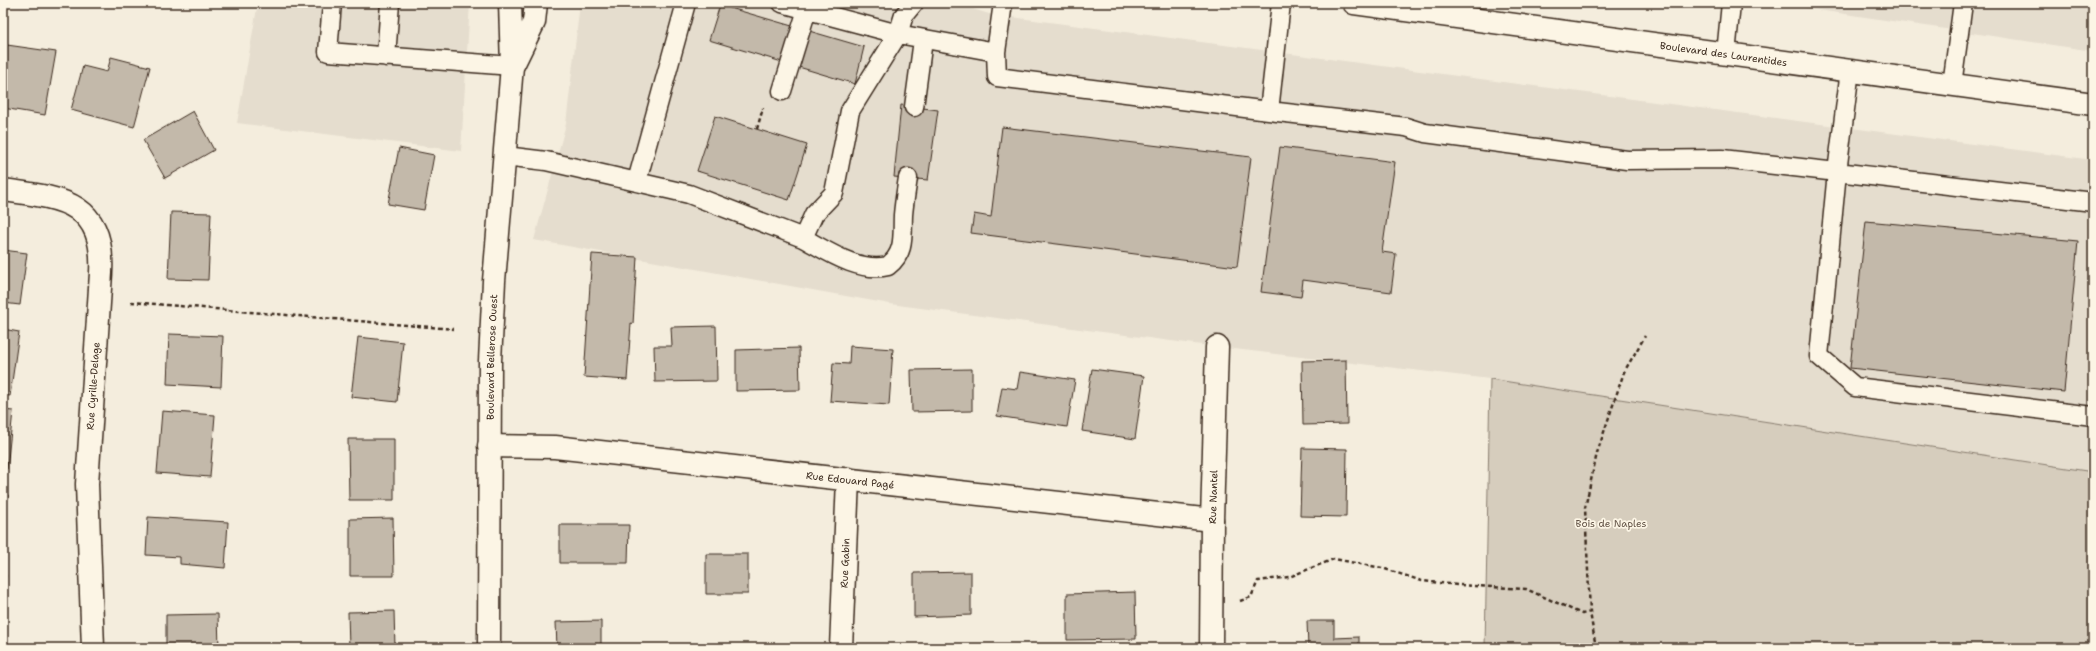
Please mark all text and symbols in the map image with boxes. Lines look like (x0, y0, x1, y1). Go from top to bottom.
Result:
street label: Boulevard des Laurentides (1659, 38, 1788, 69)
street label: Boulevard Bellerose Ouest (483, 294, 500, 420)
street label: Rue Cyrille-Delage (83, 341, 103, 430)
street label: Rue Edouard Pagé (805, 468, 895, 491)
street label: Rue Nantel (1205, 470, 1220, 524)
park label: Bois de Naples (1576, 517, 1646, 530)
street label: Rue Gabin (837, 538, 852, 588)

